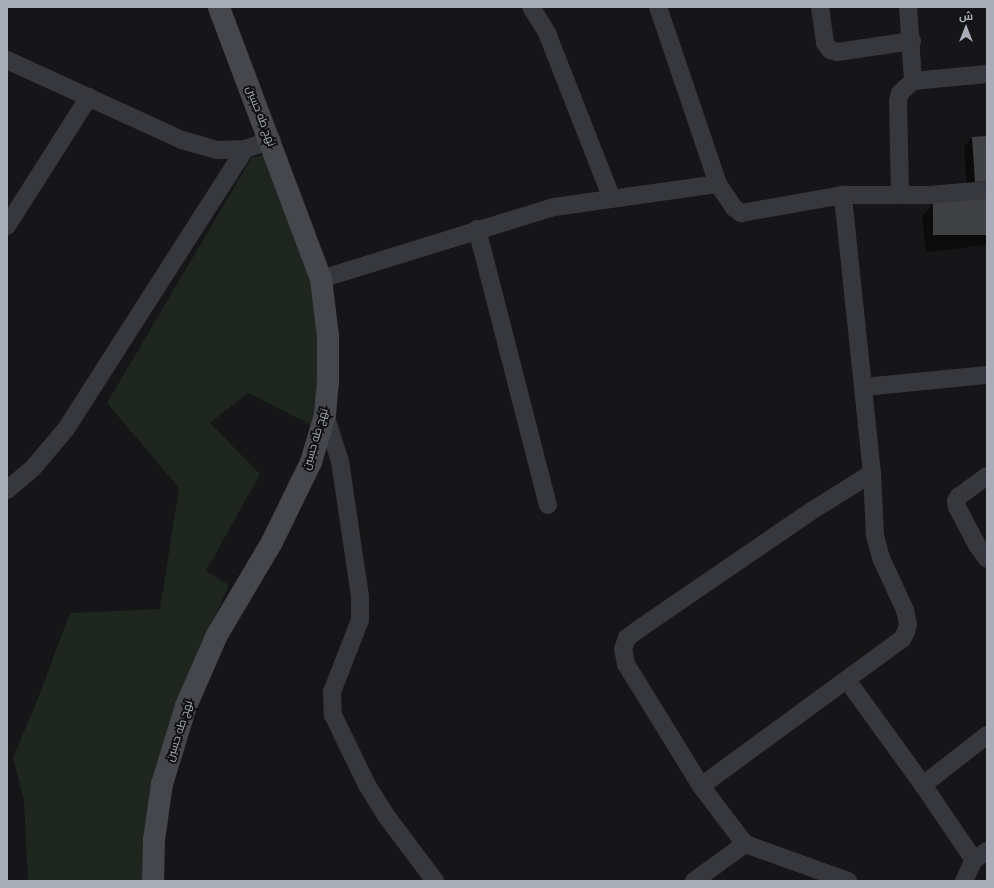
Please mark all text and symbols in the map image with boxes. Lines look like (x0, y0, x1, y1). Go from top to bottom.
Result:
north arrow (946, 8, 986, 48)
text: ش (959, 10, 973, 22)
street label: نهج طه حسين (243, 84, 279, 148)
street label: نهج طه حسين (299, 407, 331, 471)
street label: نهج طه حسين (163, 699, 195, 763)

